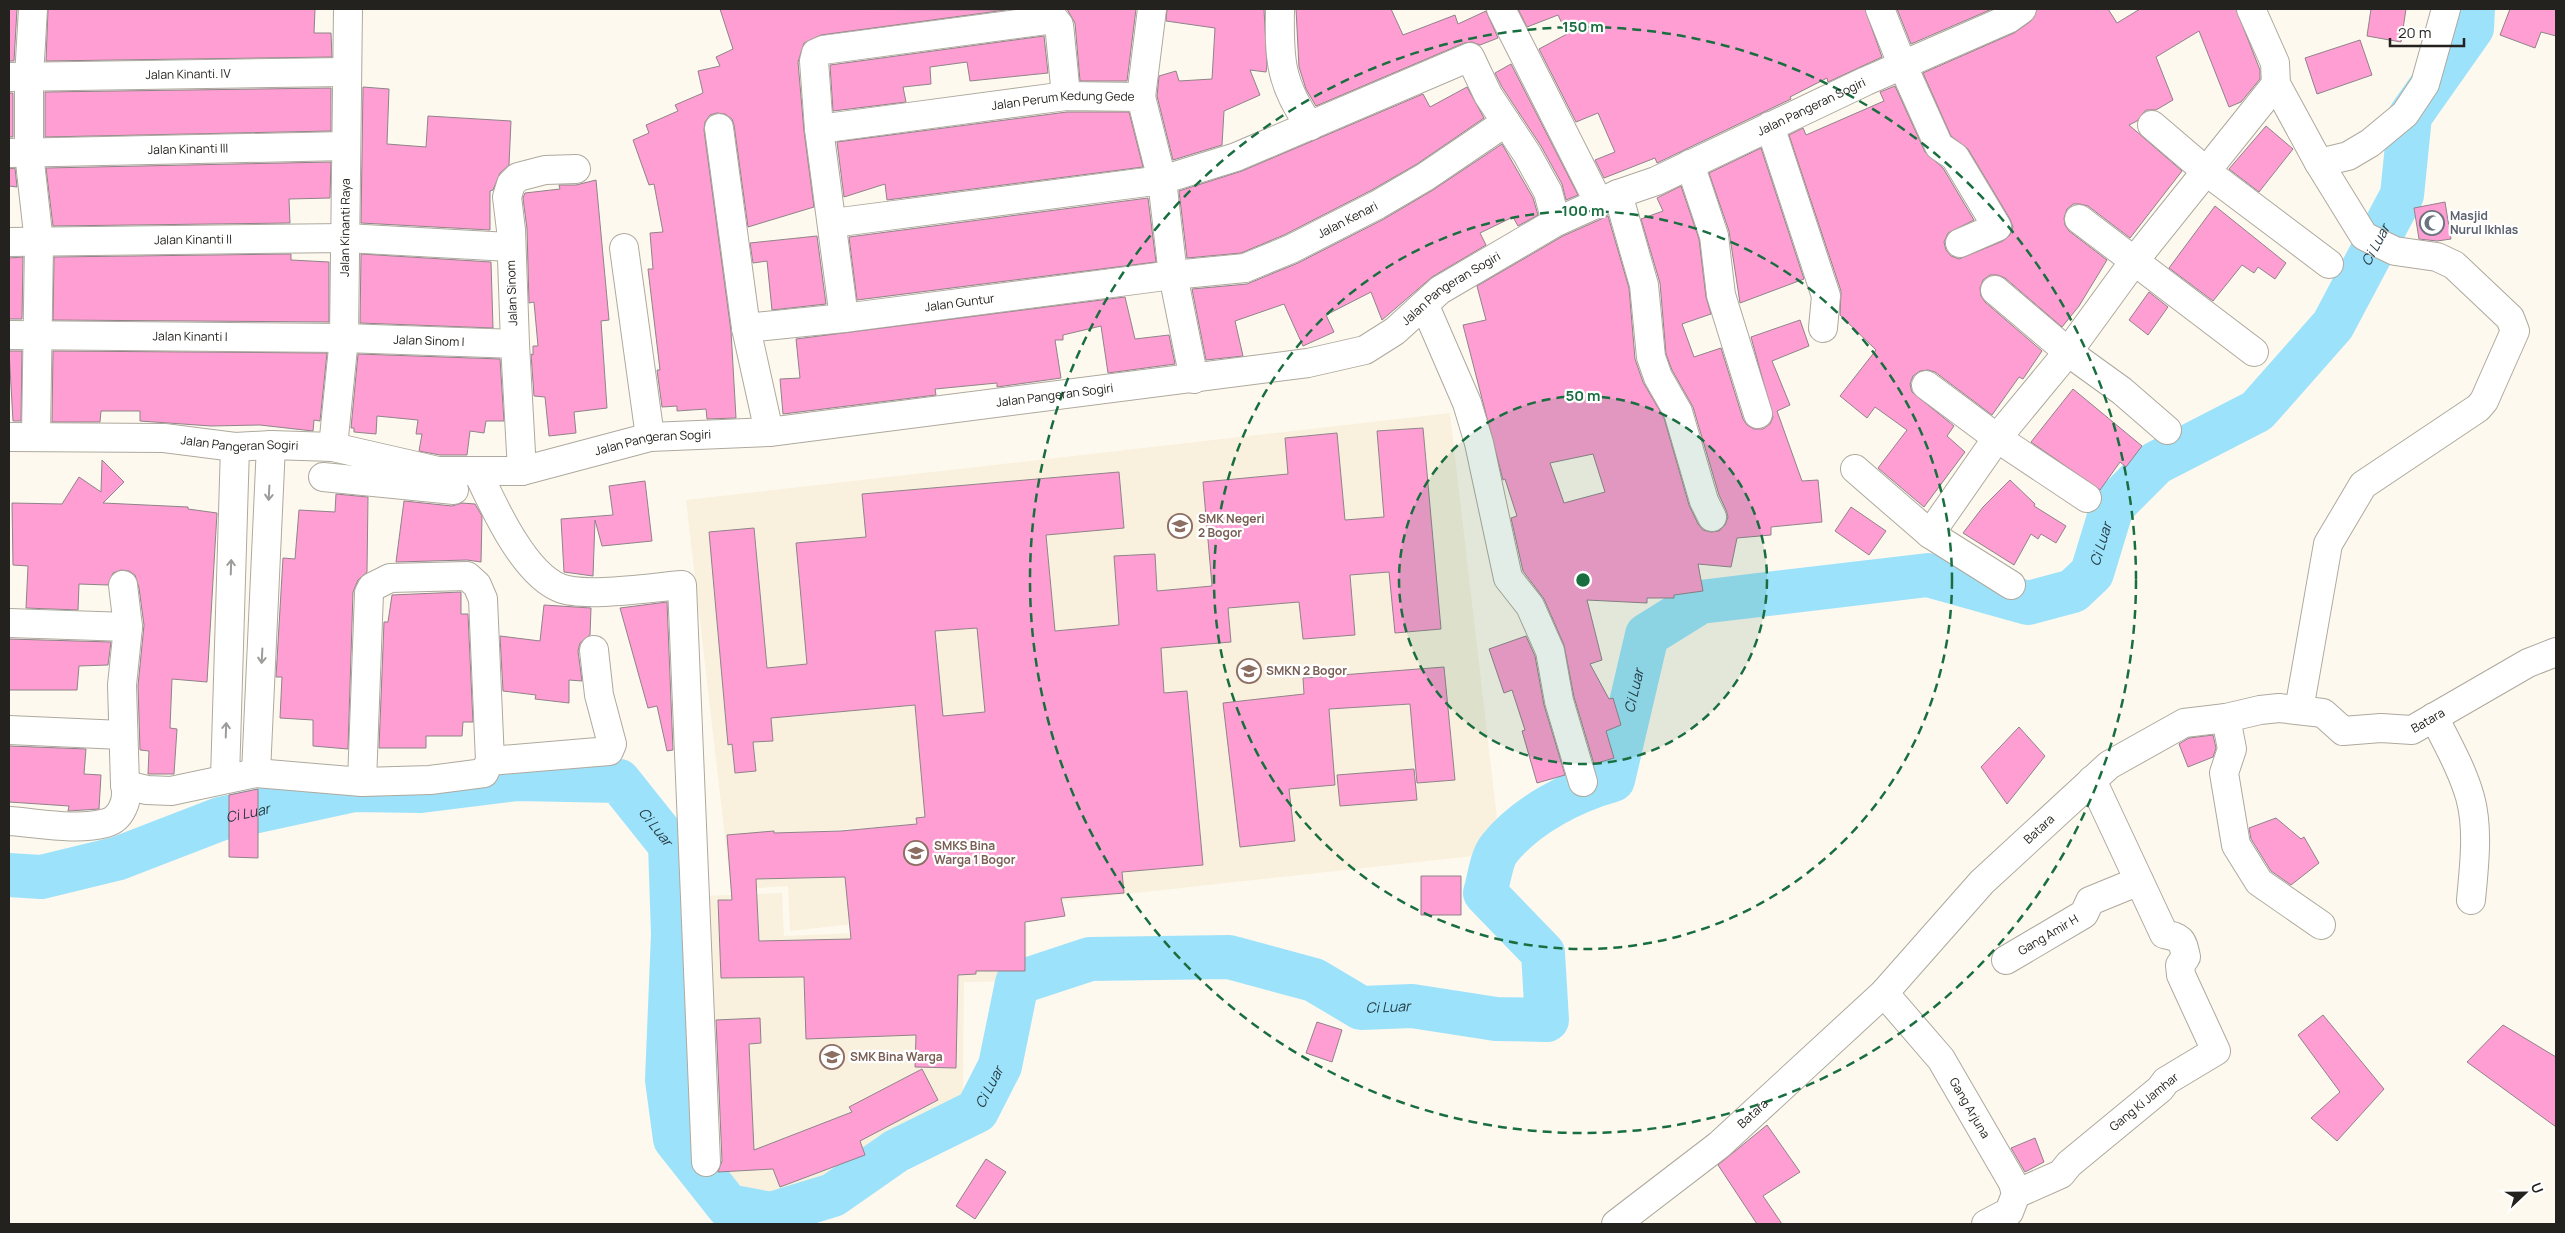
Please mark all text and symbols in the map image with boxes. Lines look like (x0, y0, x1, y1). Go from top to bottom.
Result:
scale bar (2390, 15, 2464, 47)
text: 150 m (1562, 16, 1604, 37)
text: 20 m (2398, 22, 2431, 43)
street label: Jalan Kinanti. IV (145, 65, 231, 83)
street label: Jalan Pangeran Sogiri (1754, 73, 1868, 140)
street label: Jalan Perum Kedung Gede (990, 87, 1135, 114)
street label: Jalan Kinanti III (147, 139, 228, 158)
street label: Jalan Kinanti Raya (336, 178, 354, 277)
street label: Jalan Kenari (1314, 197, 1381, 242)
text: 100 m (1562, 200, 1604, 221)
place label: Masjid Nurul Ikhlas (2450, 207, 2519, 238)
mosque icon: Masjid Nurul Ikhlas (2419, 210, 2445, 236)
water label: Ci Luar (2356, 219, 2395, 269)
street label: Jalan Kinanti II (154, 230, 232, 248)
street label: Jalan Pangeran Sogiri (1398, 247, 1503, 329)
street label: Jalan Sinom (502, 260, 521, 326)
street label: Jalan Guntur (923, 289, 996, 315)
street label: Jalan Kinanti I (152, 327, 228, 345)
street label: Jalan Sinom I (393, 331, 465, 350)
street label: Jalan Pangeran Sogiri (995, 379, 1114, 411)
text: 50 m (1565, 385, 1601, 406)
street label: Jalan Pangeran Sogiri (593, 425, 712, 459)
street label: Jalan Pangeran Sogiri (180, 431, 299, 455)
one-way arrow (264, 485, 274, 501)
place label: SMK Negeri 2 Bogor (1198, 510, 1265, 541)
school or university icon: SMK Negeri 2 Bogor (1167, 513, 1193, 539)
water label: Ci Luar (2085, 518, 2116, 568)
one-way arrow (226, 560, 236, 576)
centre of rings (1574, 571, 1592, 589)
one-way arrow (257, 647, 266, 663)
school or university icon: SMKN 2 Bogor (1236, 658, 1262, 684)
place label: SMKN 2 Bogor (1266, 662, 1347, 679)
water label: Ci Luar (1619, 665, 1648, 715)
street label: Batara (2408, 704, 2448, 737)
one-way arrow (221, 722, 231, 738)
water label: Ci Luar (224, 798, 273, 826)
water label: Ci Luar (635, 803, 678, 851)
street label: Batara (2020, 810, 2058, 847)
place label: SMKS Bina Warga 1 Bogor (934, 837, 1016, 868)
school or university icon: SMKS Bina Warga 1 Bogor (903, 840, 929, 866)
street label: Gang Amir H (2015, 910, 2081, 959)
water label: Ci Luar (1365, 996, 1412, 1017)
school or university icon: SMK Bina Warga (819, 1044, 845, 1070)
place label: SMK Bina Warga (850, 1048, 943, 1065)
water label: Ci Luar (970, 1061, 1008, 1111)
street label: Gang Ki Jamhar (2105, 1068, 2182, 1135)
street label: Gang Arjuna (1946, 1074, 1994, 1141)
street label: Batara (1734, 1095, 1772, 1132)
north arrow (2500, 1168, 2550, 1218)
text: U (2527, 1180, 2548, 1196)

